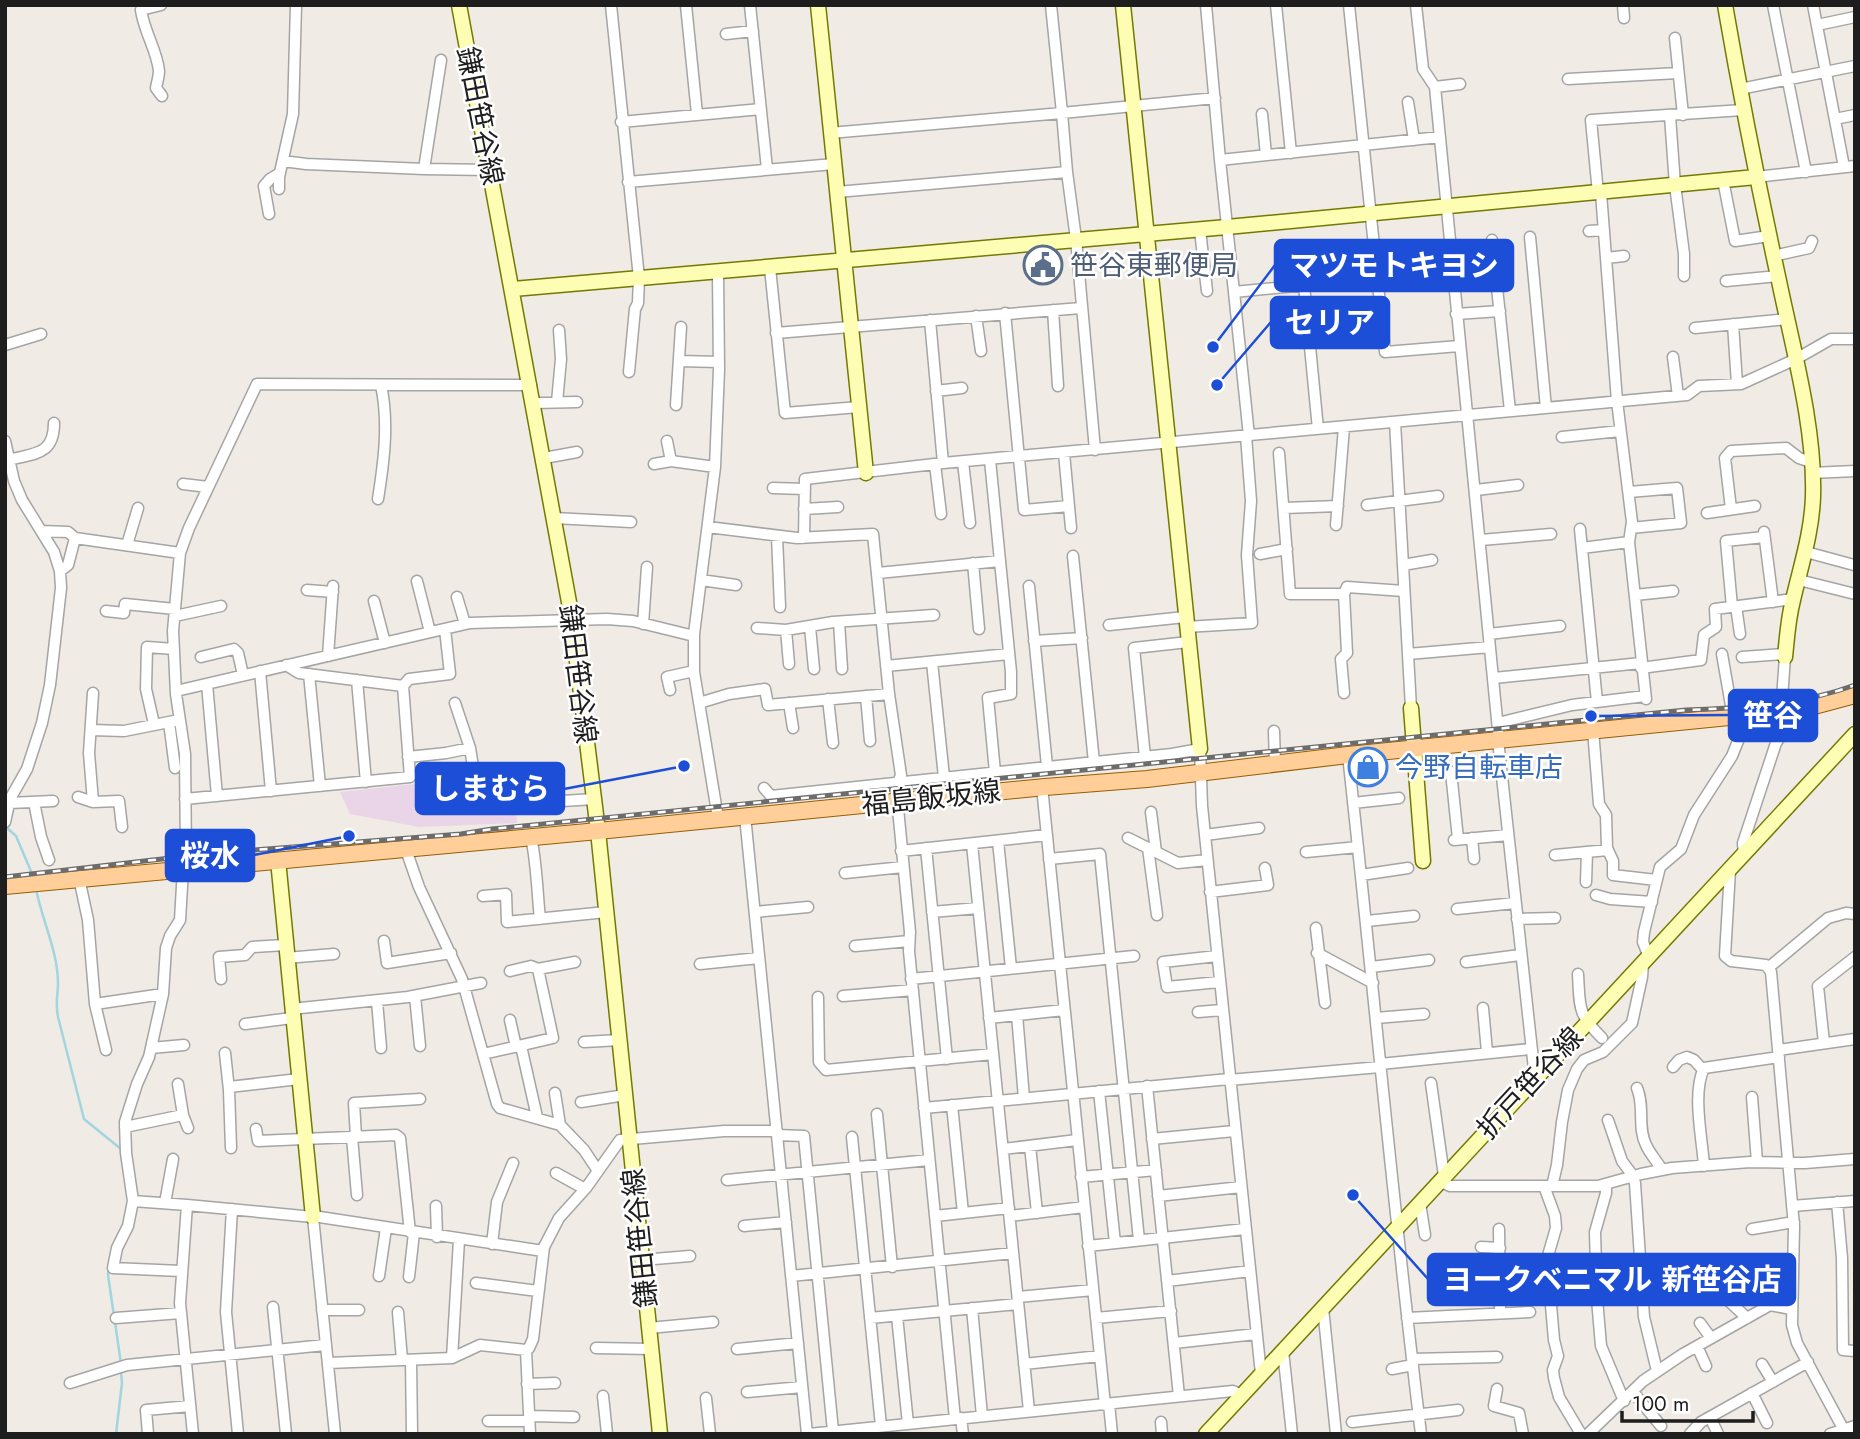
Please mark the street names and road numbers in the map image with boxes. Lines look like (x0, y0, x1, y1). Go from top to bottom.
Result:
street label: 鎌田笹谷線 (447, 43, 513, 189)
street label: 鎌田笹谷線 (549, 602, 607, 746)
street label: 福島飯坂線 (859, 770, 1003, 826)
street label: 折戸笹谷線 (1467, 1018, 1593, 1148)
street label: 鎌田笹谷線 (612, 1166, 668, 1310)

